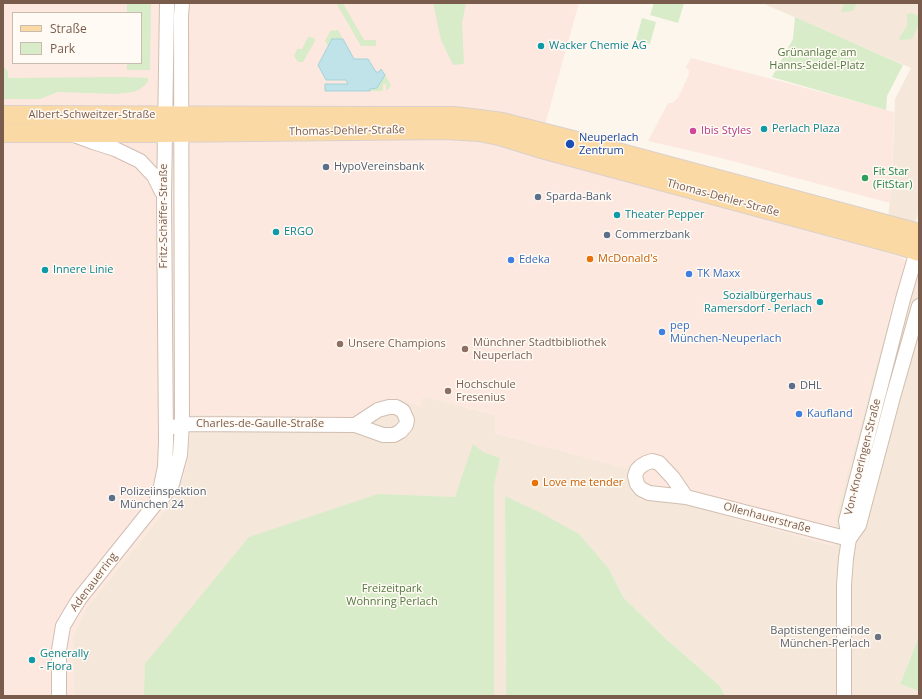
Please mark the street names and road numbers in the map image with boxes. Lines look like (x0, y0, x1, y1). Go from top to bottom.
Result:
street label: Albert-Schweitzer-Straße (29, 108, 155, 122)
street label: Thomas-Dehler-Straße (289, 123, 405, 139)
street label: Fritz-Schäffer-Straße (157, 164, 171, 268)
street label: Thomas-Dehler-Straße (665, 177, 781, 219)
street label: Von-Knoeringen-Straße (842, 397, 884, 517)
street label: Charles-de-Gaulle-Straße (196, 417, 324, 431)
street label: Ollenhauerstraße (722, 500, 812, 536)
street label: Adenauerring (68, 550, 120, 614)

